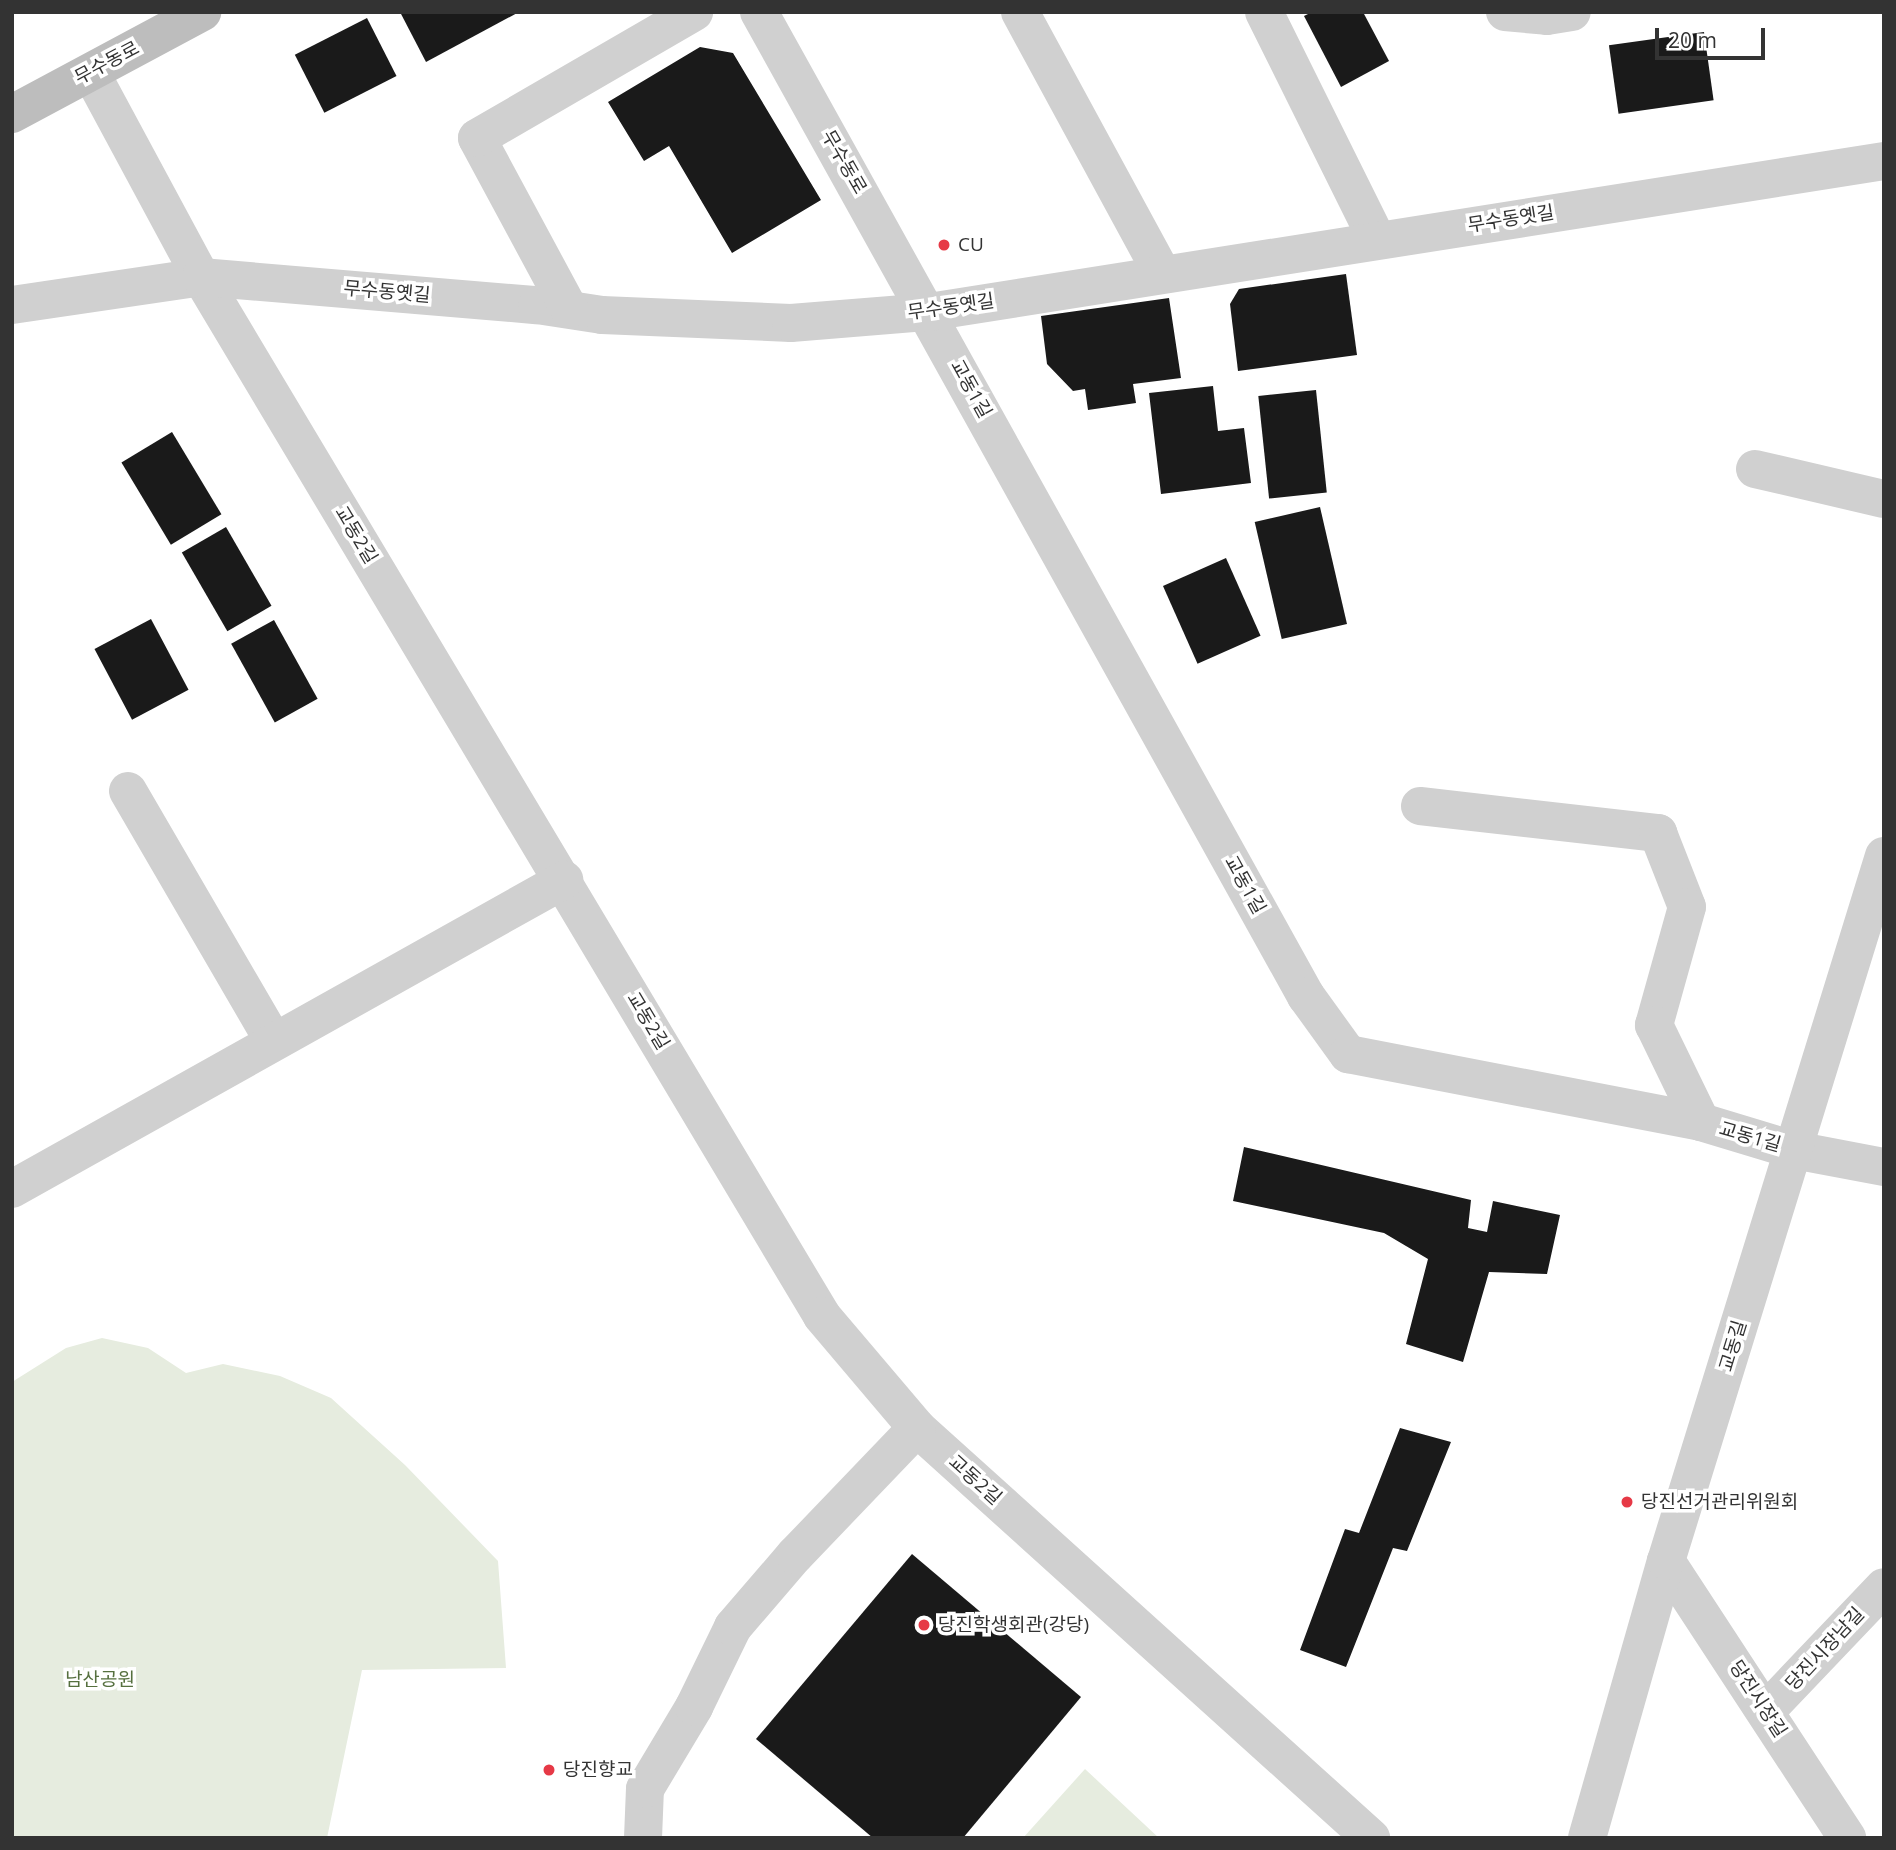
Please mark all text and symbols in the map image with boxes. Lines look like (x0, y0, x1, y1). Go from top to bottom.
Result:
scale bar (1658, 14, 1768, 58)
text: 20 m (1668, 26, 1717, 54)
street label: 무수동로 (71, 37, 143, 89)
street label: 무수동로 (817, 126, 871, 198)
street label: 무수동옛길 (1466, 201, 1556, 237)
place label: CU (958, 234, 984, 256)
marker: CU (936, 237, 952, 253)
street label: 무수동옛길 (342, 277, 432, 307)
street label: 무수동옛길 (906, 290, 996, 324)
street label: 교동1길 (946, 356, 996, 422)
street label: 교동2길 (330, 502, 382, 568)
street label: 교동1길 (1220, 852, 1270, 918)
street label: 교동2길 (622, 988, 674, 1054)
street label: 교동1길 (1716, 1117, 1784, 1157)
street label: 교동길 (1714, 1318, 1752, 1374)
street label: 교동2길 (944, 1450, 1006, 1510)
place label: 당진선거관리위원회 (1641, 1491, 1798, 1513)
marker: 당진선거관리위원회 (1619, 1494, 1635, 1510)
street label: 당진시장남길 (1781, 1603, 1869, 1695)
place label: 당진학생회관(강당) (938, 1614, 1089, 1636)
marker: 당진학생회관(강당) (916, 1617, 932, 1633)
street label: 당진시장길 (1725, 1656, 1791, 1742)
park label: 남산공원 (65, 1669, 135, 1691)
place label: 당진향교 (563, 1759, 633, 1781)
marker: 당진향교 (541, 1762, 557, 1778)

